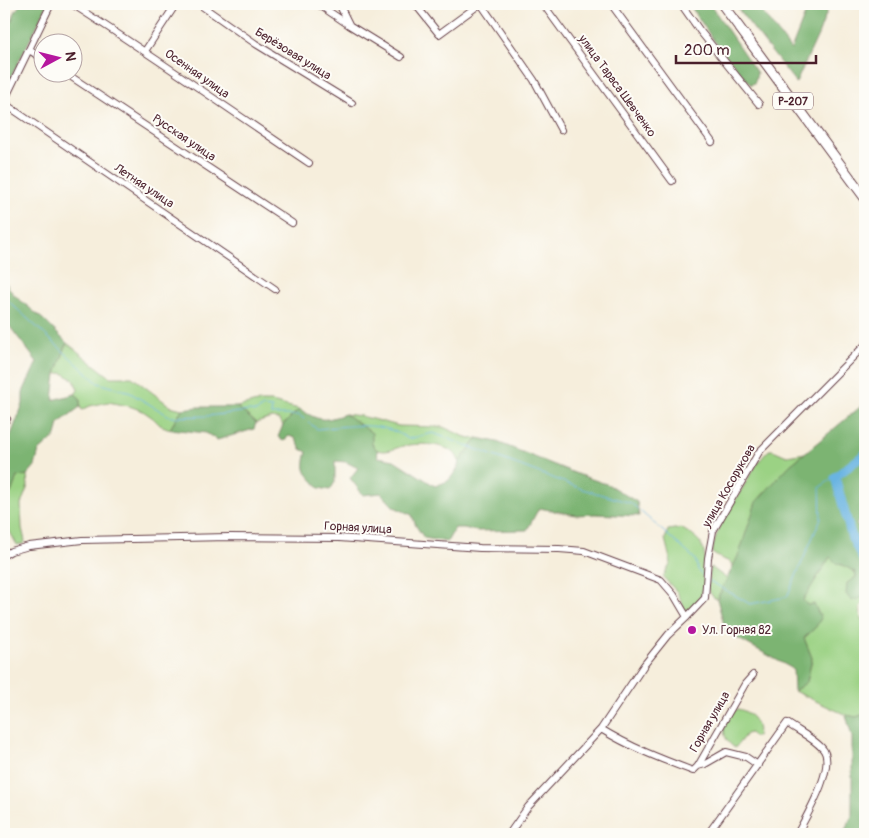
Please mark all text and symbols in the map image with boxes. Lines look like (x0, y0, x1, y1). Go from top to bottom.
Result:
street label: Берёзовая улица (252, 25, 334, 84)
street label: улица Тараса Шевченко (574, 31, 659, 140)
north arrow (32, 32, 82, 82)
scale bar (676, 32, 816, 64)
text: 200 m (684, 41, 729, 60)
street label: Осенняя улица (162, 46, 233, 102)
text: N (61, 51, 79, 62)
road number: Р-207 (773, 92, 813, 110)
street label: Русская улица (149, 111, 219, 165)
street label: Летняя улица (110, 160, 177, 212)
street label: улица Косорукова (699, 441, 759, 531)
street label: Горная улица (324, 519, 393, 537)
place label: Ул. Горная 82 (702, 623, 771, 638)
marker: Ул. Горная 82 (686, 624, 698, 636)
street label: Горная улица (687, 689, 734, 755)

